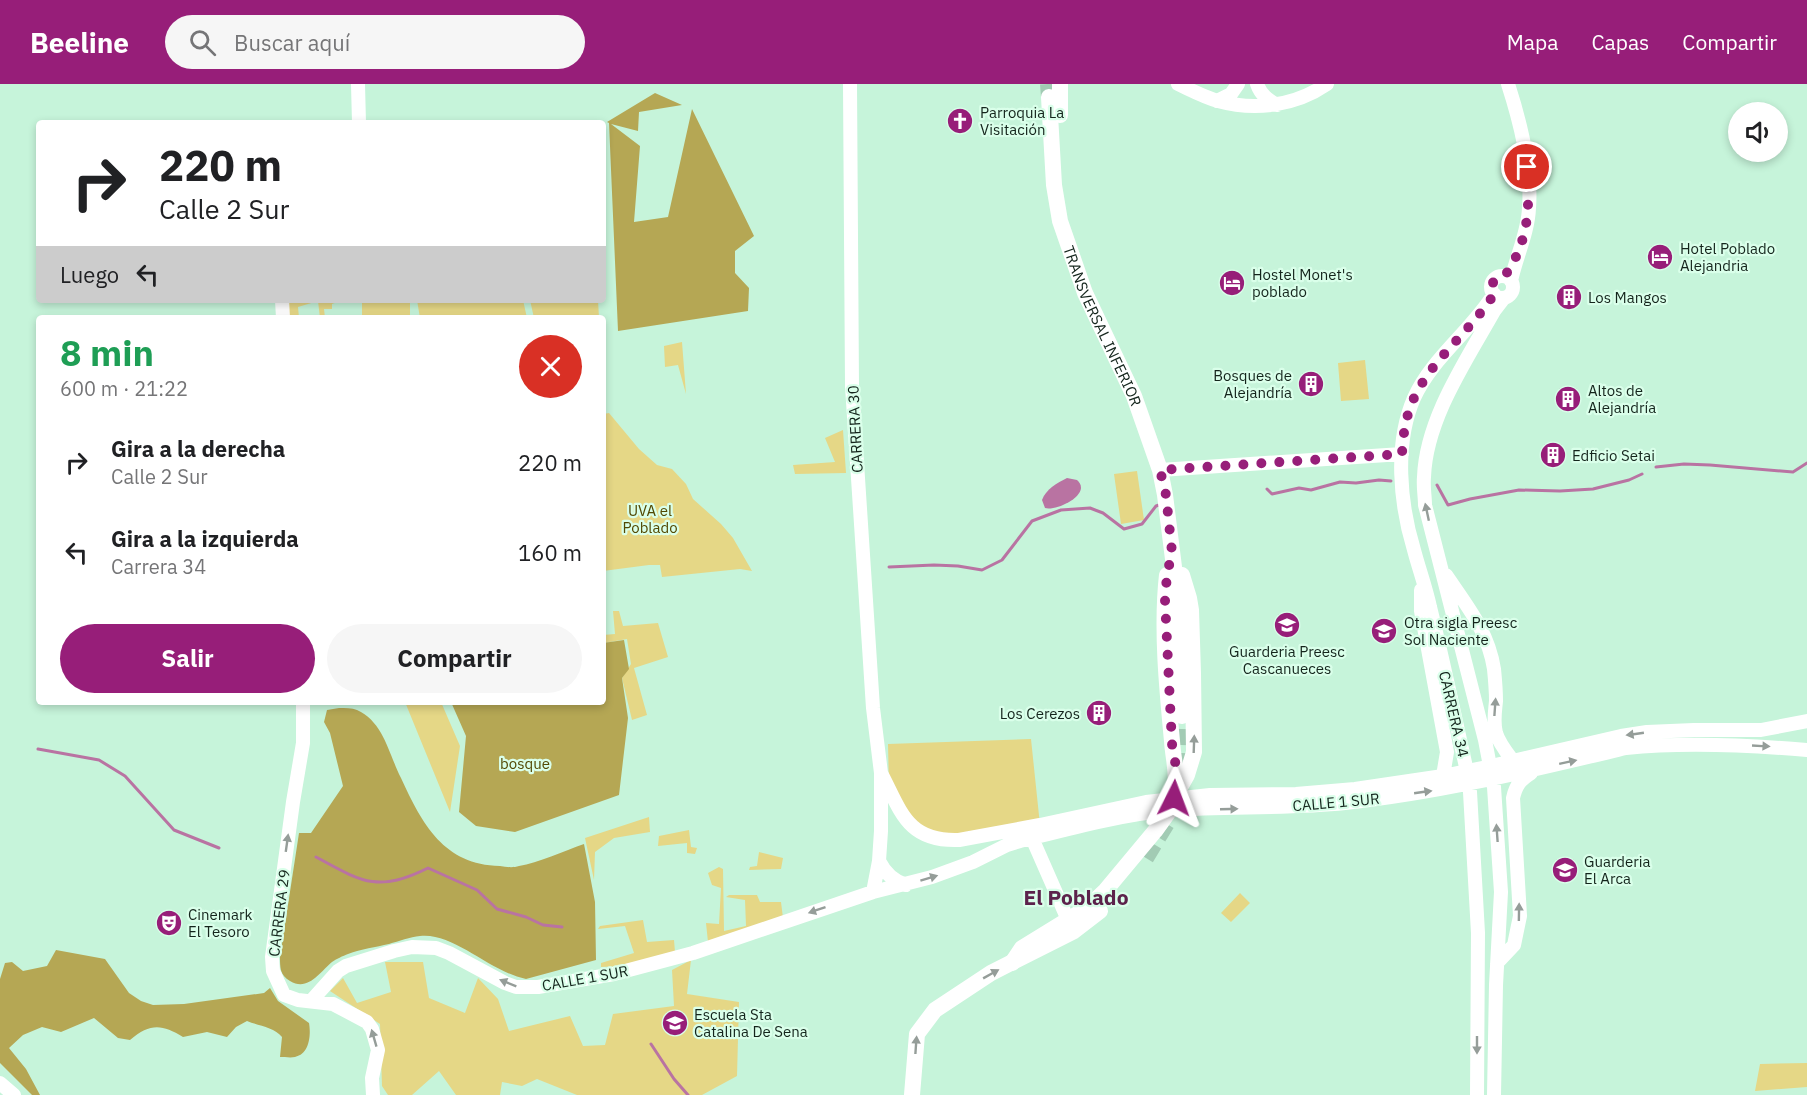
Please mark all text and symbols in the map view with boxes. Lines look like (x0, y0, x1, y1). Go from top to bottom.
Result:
search box (165, 15, 585, 69)
text: Beeline (30, 24, 129, 61)
icon: search (186, 26, 219, 59)
text: Buscar aquí (234, 28, 350, 57)
text: Mapa (1507, 28, 1558, 56)
text: Capas (1591, 28, 1649, 56)
text: Compartir (1682, 28, 1777, 56)
map controls (1728, 102, 1788, 162)
button: sound (1728, 102, 1788, 162)
place label: Parroquia La Visitación (980, 103, 1064, 139)
church icon: Parroquia La Visitación (945, 106, 975, 136)
text: 220 m (159, 138, 282, 193)
pin (1501, 141, 1552, 192)
icon: right (60, 144, 138, 222)
icon: arrive (1510, 150, 1543, 183)
text: Calle 2 Sur (159, 191, 289, 226)
place label: Hotel Poblado Alejandria (1680, 239, 1775, 275)
hotel icon: Hotel Poblado Alejandria (1645, 242, 1675, 272)
street label: TRANSVERSAL INFERIOR (1060, 243, 1146, 409)
icon: left (131, 258, 164, 291)
text: Luego (60, 260, 119, 289)
place label: Hostel Monet's poblado (1252, 265, 1353, 301)
hotel icon: Hostel Monet's poblado (1217, 268, 1247, 298)
building icon: Los Mangos (1554, 282, 1584, 312)
place label: Los Mangos (1588, 288, 1667, 307)
text: 8 min (60, 329, 154, 376)
button: close (519, 335, 582, 398)
place label: Bosques de Alejandría (1213, 366, 1292, 402)
building icon: Bosques de Alejandría (1296, 369, 1326, 399)
text: 600 m · 21:22 (60, 375, 188, 402)
place label: Altos de Alejandría (1588, 381, 1656, 417)
building icon: Altos de Alejandría (1553, 384, 1583, 414)
street label: CARRERA 30 (843, 385, 867, 473)
text: Gira a la derecha (111, 434, 285, 463)
building icon: Edficio Setai (1538, 440, 1568, 470)
icon: right (60, 446, 93, 479)
place label: Edficio Setai (1572, 446, 1655, 465)
text: 220 m (518, 448, 582, 477)
text: Calle 2 Sur (111, 463, 208, 490)
park label: UVA el Poblado (622, 501, 678, 537)
one-way arrow (1422, 502, 1431, 521)
text: Gira a la izquierda (111, 524, 299, 553)
icon: left (60, 536, 93, 569)
text: 160 m (518, 538, 582, 567)
text: Carrera 34 (111, 553, 206, 580)
school or university icon: Guarderia Preesc Cascanueces (1272, 610, 1302, 640)
place label: Otra sigla Preesc Sol Naciente (1404, 613, 1518, 649)
school or university icon: Otra sigla Preesc Sol Naciente (1369, 616, 1399, 646)
button: Salir (60, 624, 315, 693)
button: Compartir (327, 624, 582, 693)
place label: Guarderia Preesc Cascanueces (1229, 642, 1345, 678)
street label: CARRERA 34 (1435, 669, 1473, 759)
building icon: Los Cerezos (1084, 698, 1114, 728)
one-way arrow (1490, 698, 1500, 717)
place label: Los Cerezos (1000, 704, 1080, 723)
one-way arrow (1626, 729, 1645, 738)
one-way arrow (1189, 734, 1198, 753)
one-way arrow (1752, 742, 1771, 751)
park label: bosque (500, 754, 550, 773)
one-way arrow (1558, 757, 1577, 766)
position arrow (1142, 766, 1206, 830)
one-way arrow (1413, 788, 1432, 797)
street label: CALLE 1 SUR (1292, 789, 1380, 815)
one-way arrow (1219, 804, 1238, 813)
one-way arrow (1493, 823, 1502, 842)
one-way arrow (283, 833, 292, 852)
place label: Guarderia El Arca (1584, 852, 1651, 888)
school or university icon: Guarderia El Arca (1550, 855, 1580, 885)
street label: CARRERA 29 (264, 868, 294, 958)
one-way arrow (920, 873, 938, 882)
district label: El Poblado (1024, 883, 1129, 911)
one-way arrow (1514, 902, 1523, 921)
place label: Cinemark El Tesoro (188, 905, 252, 941)
one-way arrow (808, 906, 826, 916)
theatre icon: Cinemark El Tesoro (154, 908, 184, 938)
street label: CALLE 1 SUR (540, 961, 630, 995)
one-way arrow (983, 968, 999, 979)
one-way arrow (499, 978, 517, 987)
place label: Escuela Sta Catalina De Sena (694, 1005, 808, 1041)
school or university icon: Escuela Sta Catalina De Sena (660, 1008, 690, 1038)
one-way arrow (369, 1029, 378, 1047)
one-way arrow (912, 1036, 921, 1055)
one-way arrow (1472, 1036, 1482, 1055)

